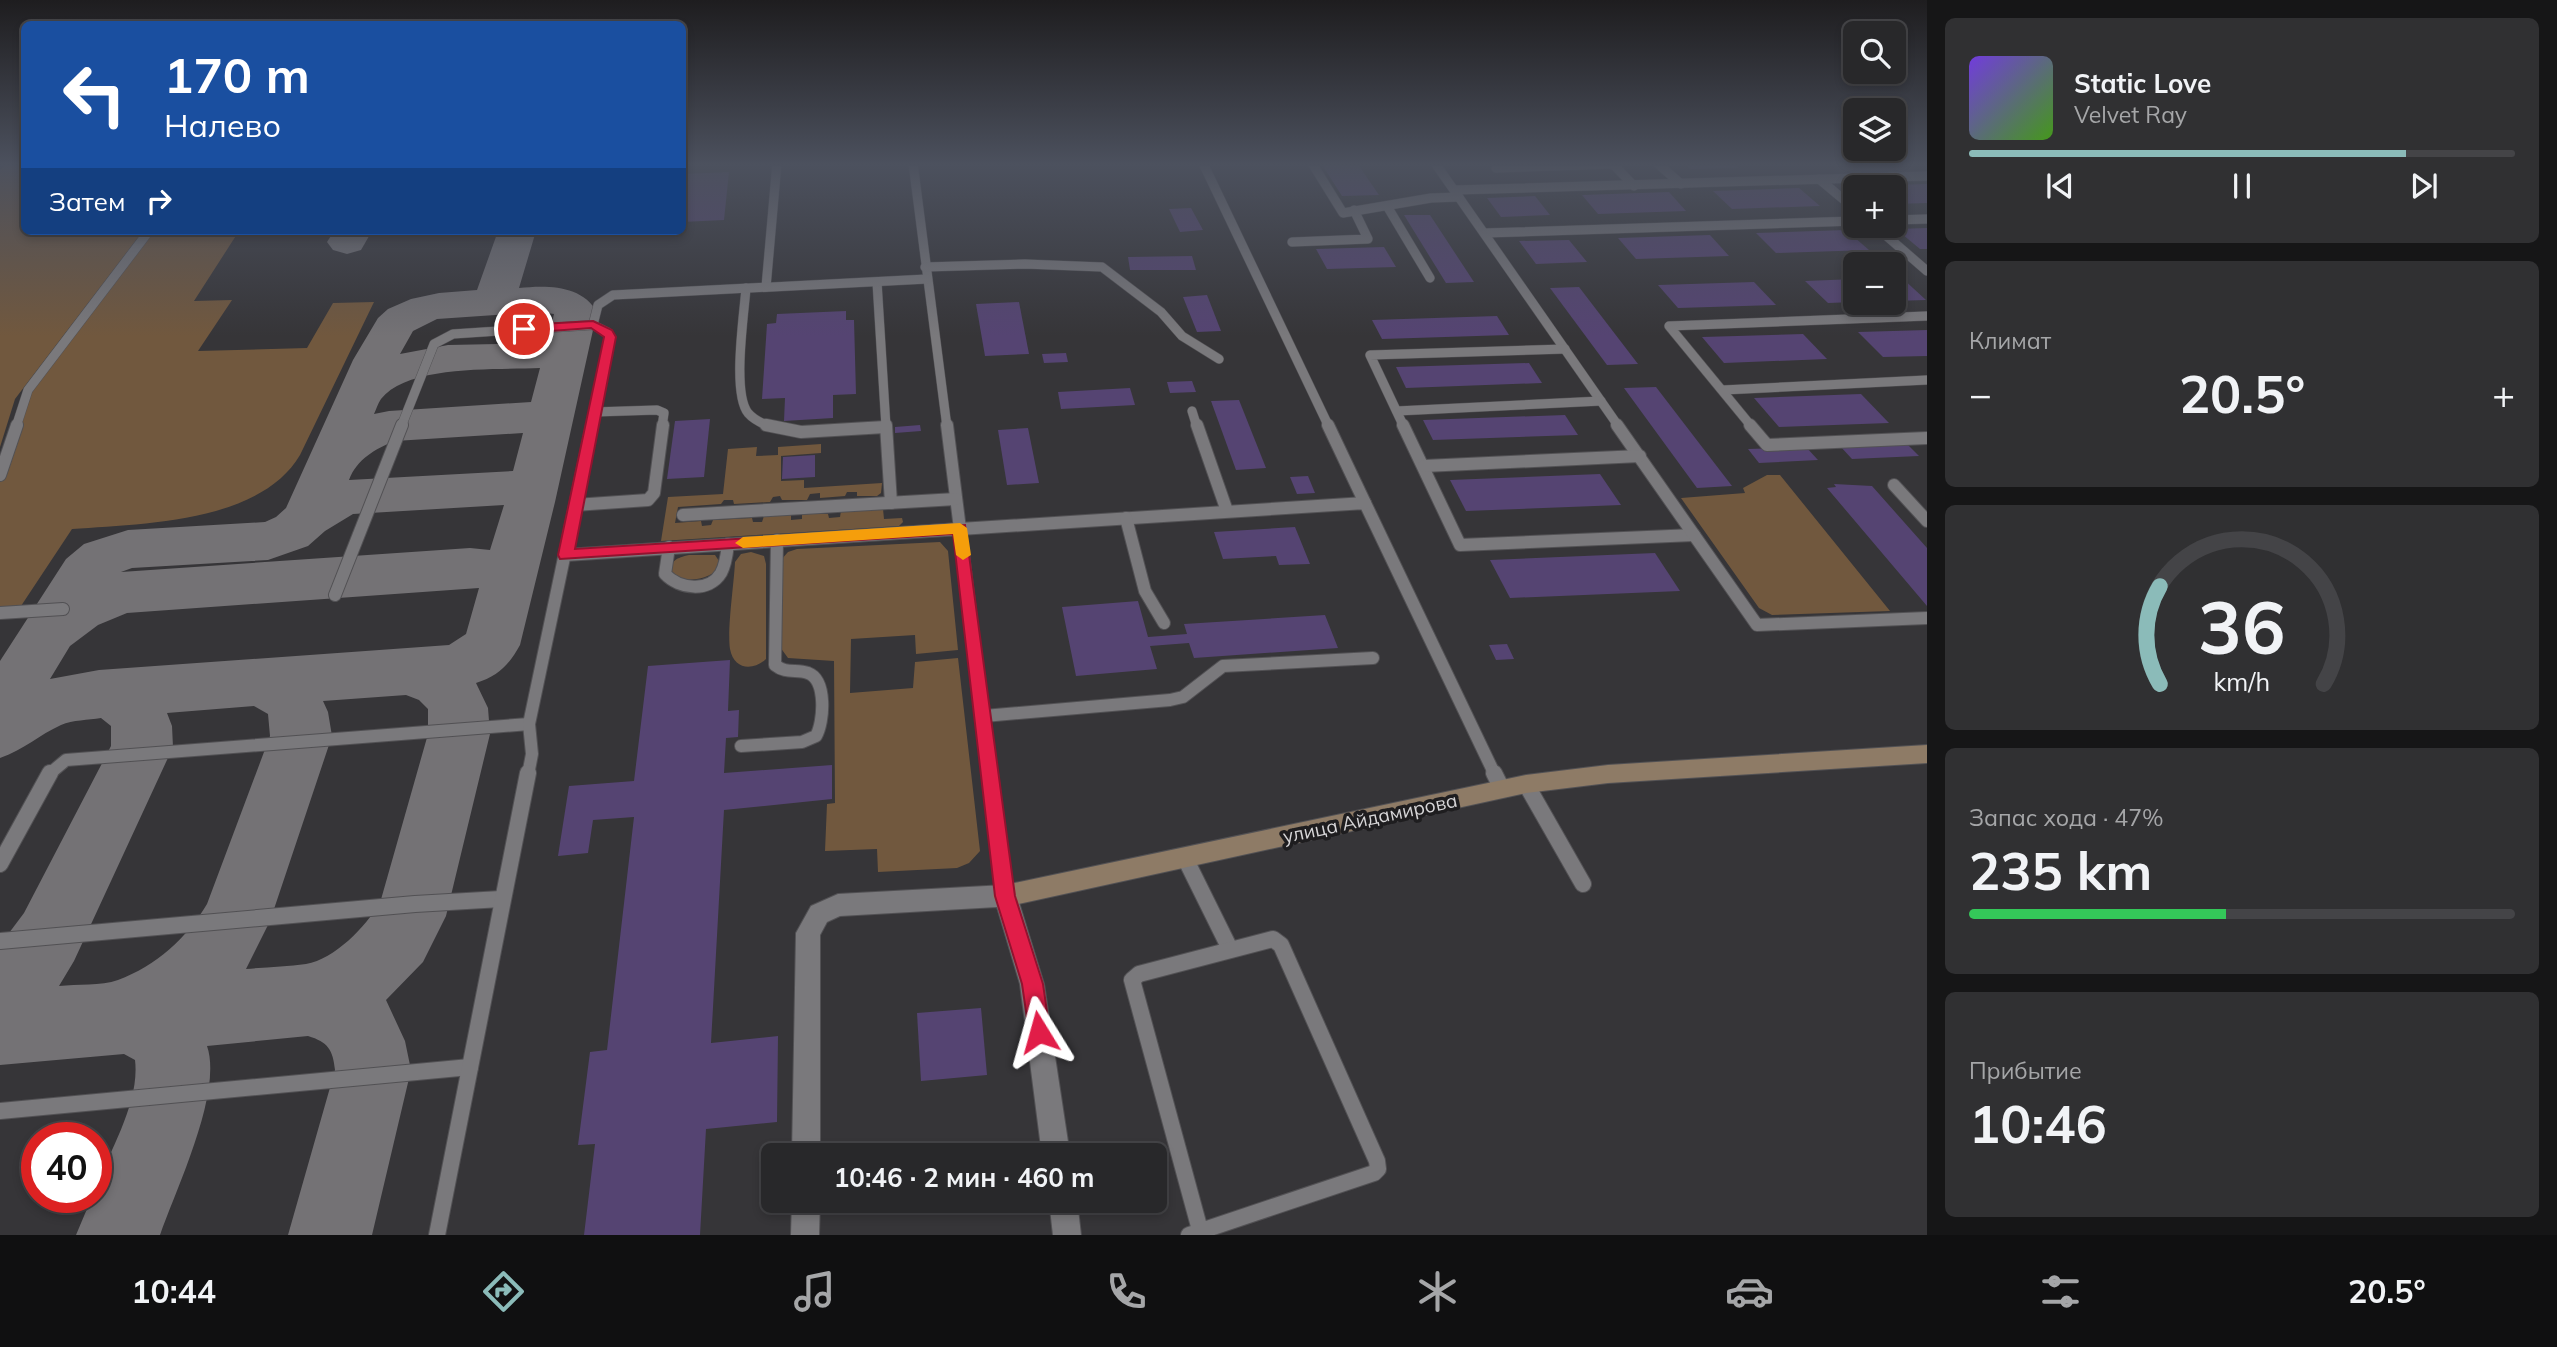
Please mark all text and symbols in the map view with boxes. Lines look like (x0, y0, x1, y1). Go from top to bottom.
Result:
map controls (1843, 21, 1906, 315)
button: search (1843, 21, 1906, 84)
text: 170 m (164, 44, 310, 105)
icon: left (49, 49, 140, 140)
text: Static Love (2074, 67, 2211, 100)
button: layers (1843, 98, 1906, 161)
text: Velvet Ray (2074, 100, 2187, 129)
text: Налево (164, 105, 281, 145)
icon: previous (2041, 167, 2079, 205)
icon: pause (2223, 167, 2261, 205)
icon: next (2405, 167, 2443, 205)
button: + (1843, 175, 1906, 238)
icon: right (140, 182, 178, 220)
text: Затем (49, 185, 126, 218)
button: − (1843, 252, 1906, 315)
pin (494, 299, 554, 359)
icon: arrive (505, 310, 543, 348)
text: Климат (1969, 326, 2051, 355)
text: 20.5° (2179, 361, 2305, 426)
text: − (1969, 370, 1992, 418)
text: + (2492, 370, 2515, 418)
text: 36 (2198, 581, 2286, 672)
text: km/h (2214, 665, 2270, 696)
street label: улица Айдамирова (1281, 788, 1459, 848)
text: Запас хода · 47% (1969, 803, 2164, 832)
text: 235 km (1969, 838, 2152, 903)
position arrow (1002, 995, 1076, 1069)
text: Прибытие (1969, 1056, 2082, 1085)
text: 10:46 (1969, 1091, 2107, 1156)
speed limit sign: 40 (21, 1122, 112, 1213)
text: 10:46 · 2 мин · 460 m (834, 1161, 1094, 1194)
icon: directions (479, 1267, 528, 1316)
icon: music (790, 1267, 839, 1316)
icon: phone (1102, 1267, 1151, 1316)
icon: climate (1413, 1267, 1462, 1316)
icon: car (1725, 1267, 1774, 1316)
icon: filters (2036, 1267, 2085, 1316)
text: 10:44 (131, 1271, 216, 1311)
text: 20.5° (2348, 1271, 2426, 1311)

